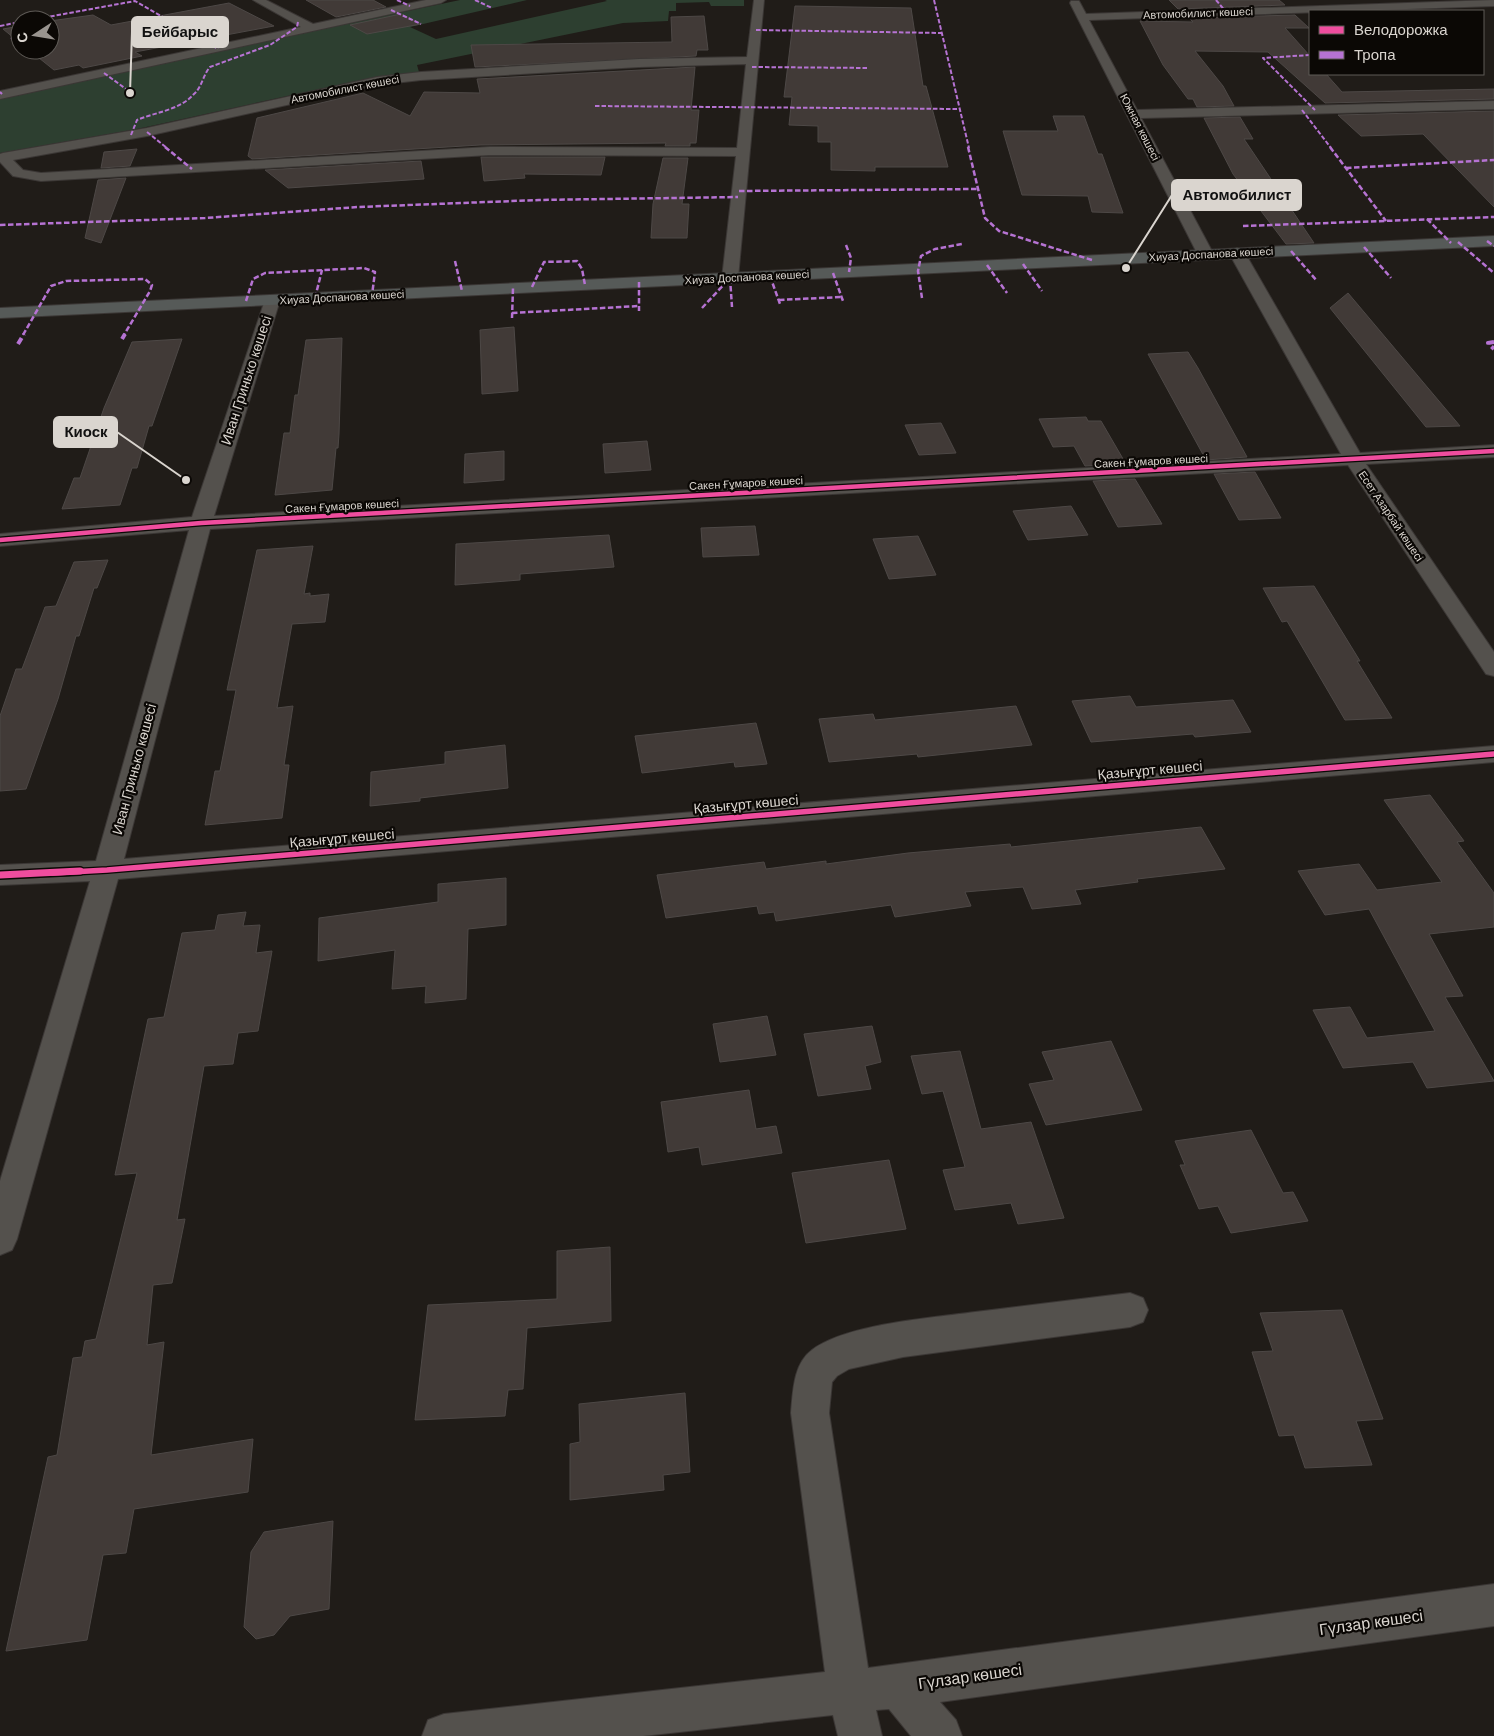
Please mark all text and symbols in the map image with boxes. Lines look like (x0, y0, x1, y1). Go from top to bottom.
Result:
street label: Автомобилист көшесі (1143, 4, 1253, 22)
north arrow (10, 10, 60, 60)
legend (1309, 10, 1484, 75)
callout: Бейбарыс (132, 17, 228, 47)
text: Велодорожка (1354, 20, 1448, 40)
text: Бейбарыс (142, 22, 218, 42)
text: С (12, 31, 32, 45)
text: Тропа (1354, 45, 1396, 65)
street label: Автомобилист көшесі (290, 72, 400, 106)
street label: Южная көшесі (1117, 91, 1163, 163)
callout: Автомобилист (1172, 180, 1301, 210)
text: Автомобилист (1183, 185, 1291, 205)
street label: Хиуаз Доспанова көшесі (1148, 244, 1274, 264)
street label: Хиуаз Доспанова көшесі (684, 267, 810, 287)
street label: Хиуаз Доспанова көшесі (279, 287, 405, 307)
street label: Иван Гринько көшесі (217, 313, 275, 447)
callout: Киоск (54, 417, 117, 447)
text: Киоск (64, 422, 108, 442)
street label: Сакен Ғұмаров көшесі (1094, 451, 1208, 471)
street label: Есет Азарбай көшесі (1356, 468, 1426, 564)
street label: Сакен Ғұмаров көшесі (689, 473, 803, 493)
street label: Сакен Ғұмаров көшесі (285, 496, 399, 516)
street label: Иван Гринько көшесі (108, 702, 160, 836)
street label: Қазығұрт көшесі (1097, 756, 1203, 784)
street label: Қазығұрт көшесі (693, 790, 799, 818)
street label: Қазығұрт көшесі (289, 824, 395, 852)
street label: Гүлзар көшесі (1318, 1605, 1424, 1640)
street label: Гүлзар көшесі (917, 1659, 1023, 1694)

